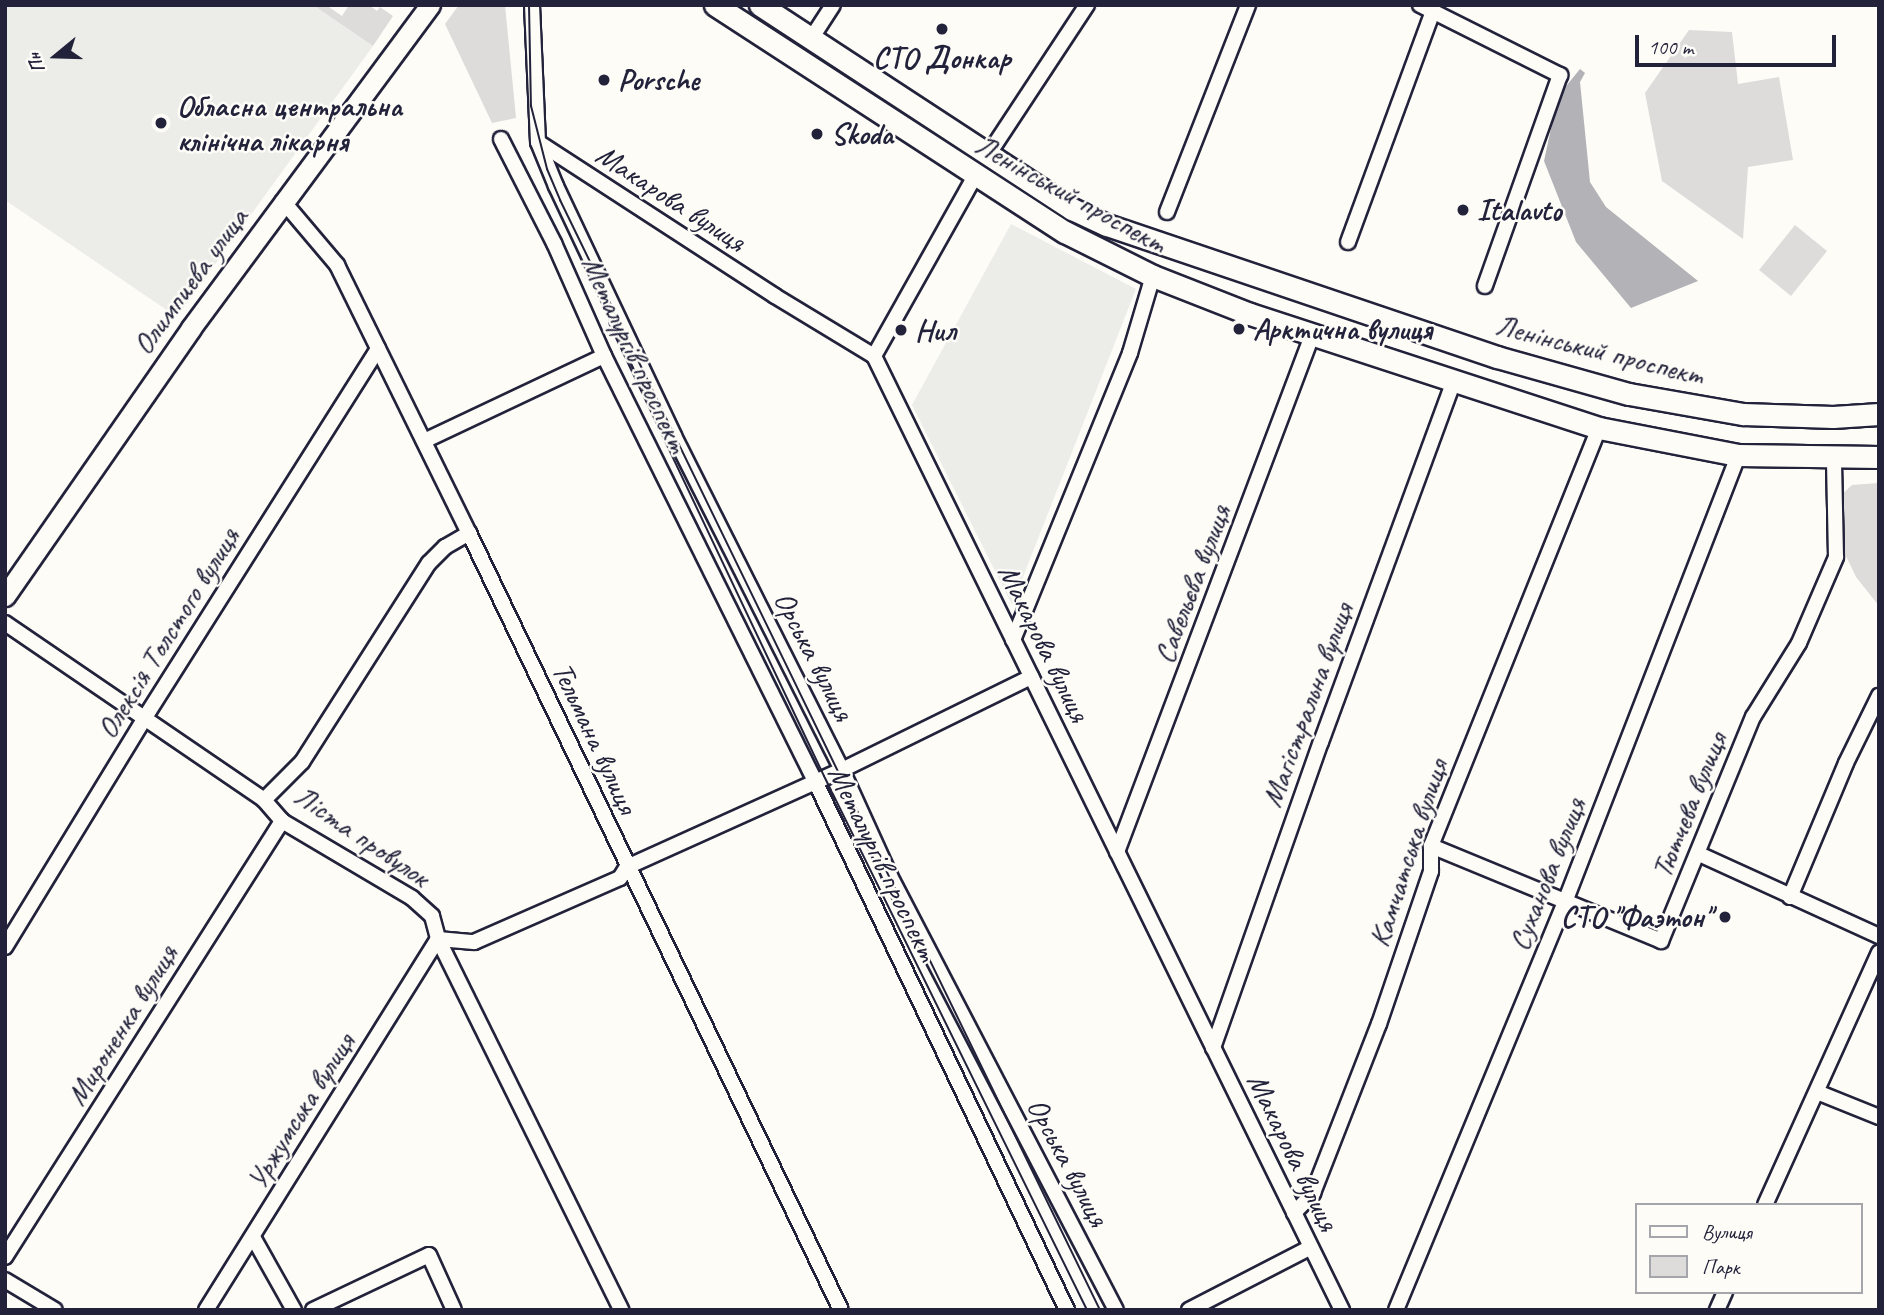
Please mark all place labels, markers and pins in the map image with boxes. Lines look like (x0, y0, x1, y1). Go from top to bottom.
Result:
marker: СТО Донкар (934, 21, 950, 37)
place label: СТО Донкар (874, 40, 1010, 76)
place label: Porsche (618, 62, 699, 98)
marker: Porsche (596, 72, 612, 88)
place label: Обласна центральна клінічна лікарня (177, 88, 399, 158)
marker: Обласна центральна клінічна лікарня (151, 113, 171, 133)
place label: Skoda (831, 116, 893, 152)
marker: Skoda (809, 126, 825, 142)
place label: Italavto (1477, 192, 1561, 228)
marker: Italavto (1455, 202, 1471, 218)
place label: Арктична вулиця (1253, 311, 1436, 347)
place label: Нил (915, 312, 956, 348)
marker: Арктична вулиця (1231, 321, 1247, 337)
marker: Нил (893, 322, 909, 338)
place label: СТО "Фаэтон" (1561, 899, 1711, 935)
marker: СТО "Фаэтон" (1717, 909, 1733, 925)

